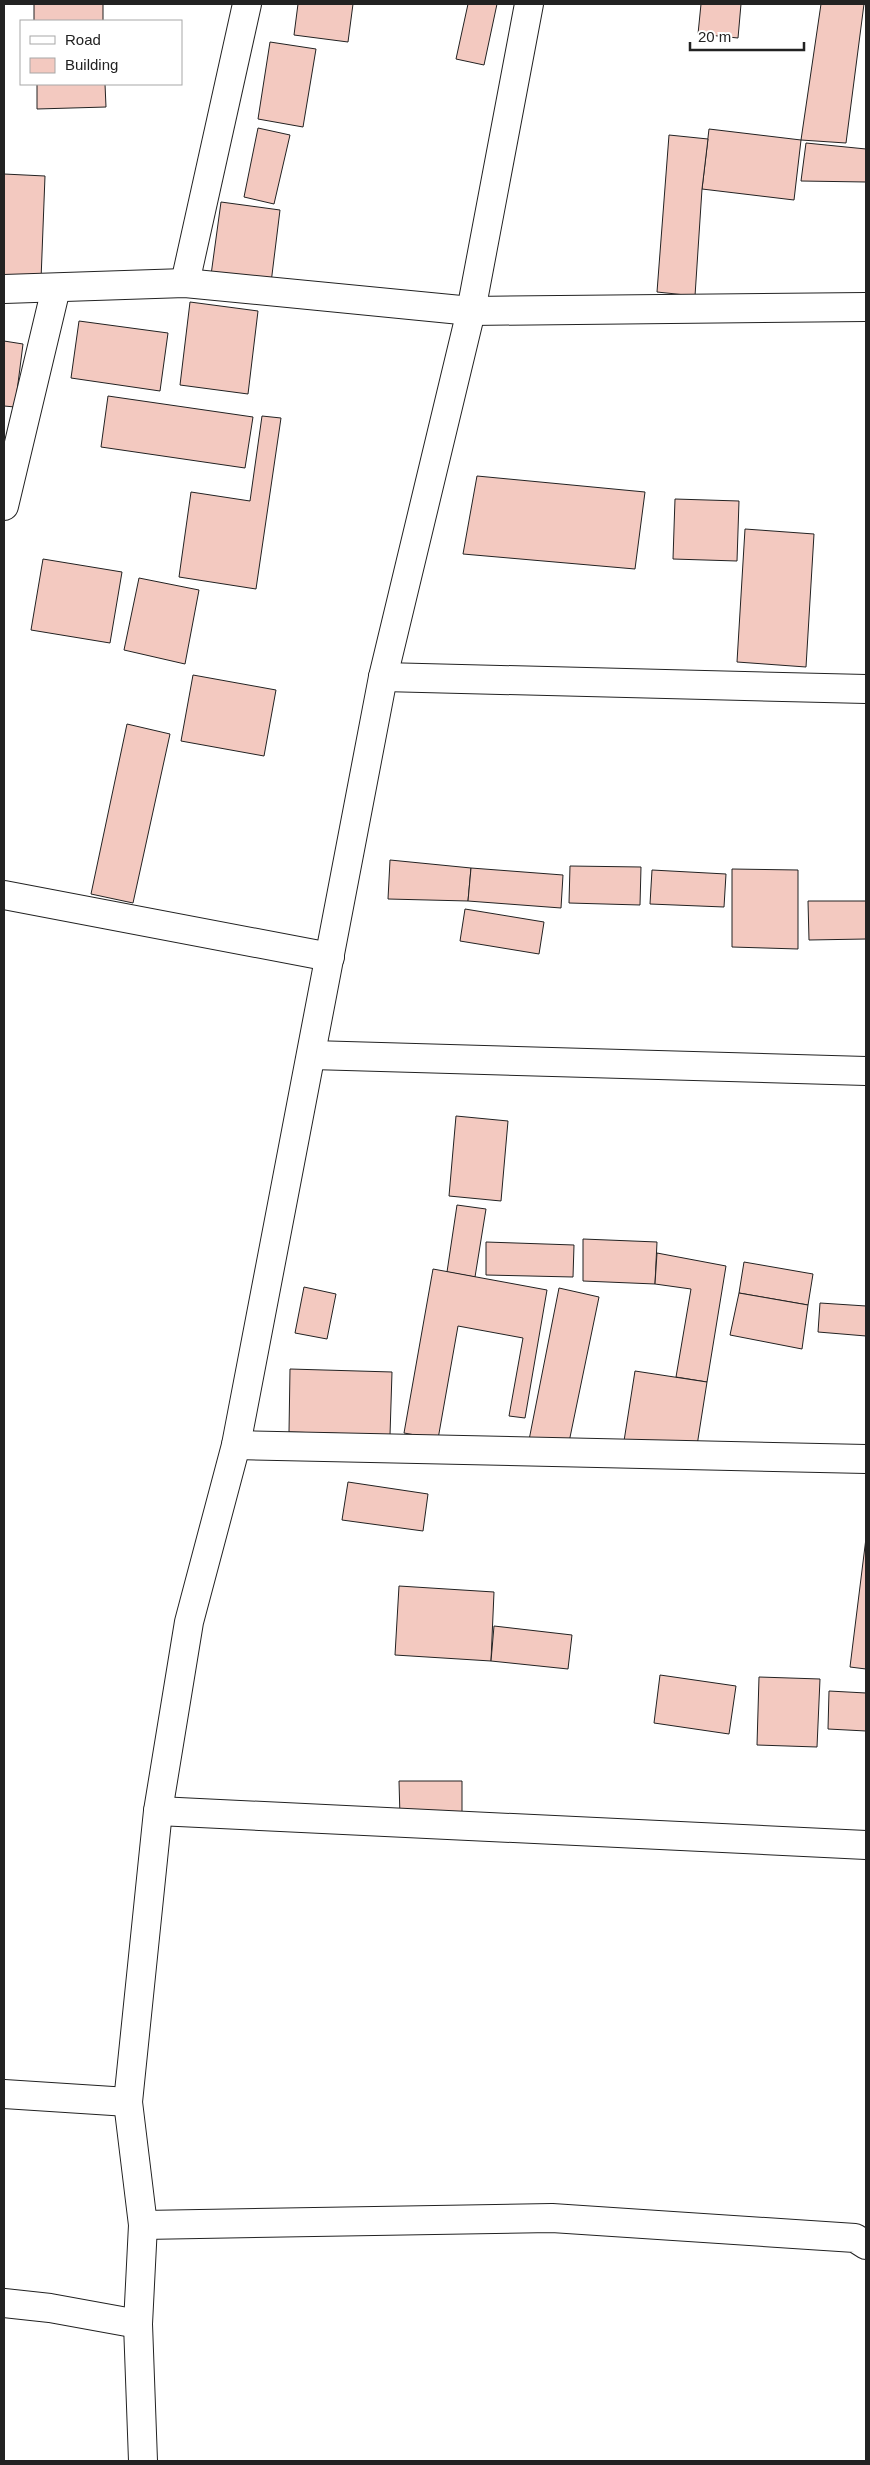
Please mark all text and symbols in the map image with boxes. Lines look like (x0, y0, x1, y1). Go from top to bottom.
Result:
legend (20, 20, 182, 85)
scale bar (690, 20, 804, 52)
text: 20 m (698, 28, 731, 45)
text: Road (65, 31, 101, 48)
text: Building (65, 56, 118, 73)

